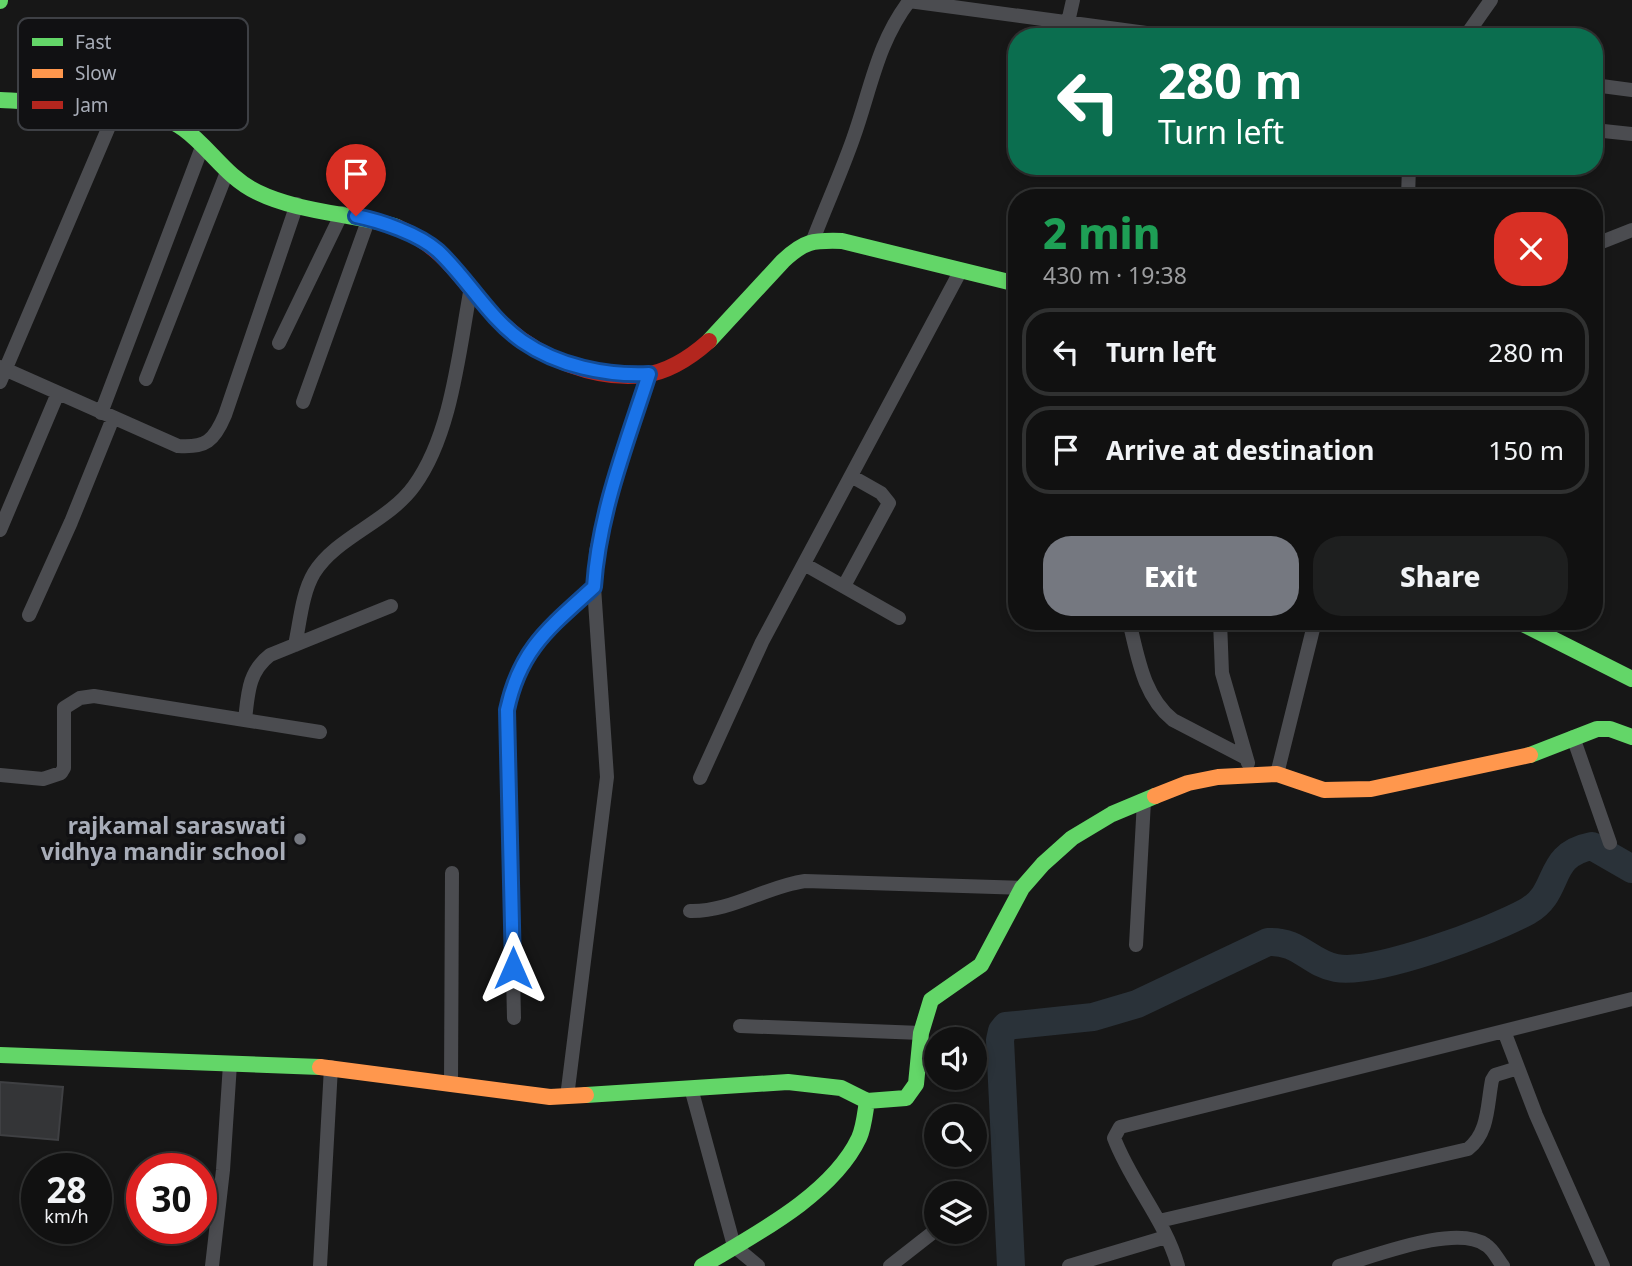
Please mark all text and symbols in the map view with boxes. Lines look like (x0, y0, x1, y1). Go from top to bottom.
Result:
legend (18, 18, 248, 130)
text: Fast (75, 29, 112, 55)
text: 280 m (1158, 47, 1303, 113)
icon: left (1043, 56, 1134, 147)
text: Slow (75, 60, 116, 86)
text: Jam (73, 92, 109, 118)
text: Turn left (1158, 110, 1284, 153)
pin (326, 144, 386, 216)
icon: arrive (337, 155, 375, 193)
text: 2 min (1043, 204, 1160, 261)
button: close (1494, 212, 1568, 286)
text: 430 m · 19:38 (1043, 259, 1187, 291)
icon: left (1047, 333, 1085, 371)
text: Turn left (1106, 334, 1217, 370)
text: 280 m (1488, 334, 1564, 370)
icon: arrive (1047, 431, 1085, 469)
text: Arrive at destination (1106, 432, 1375, 468)
text: 150 m (1488, 432, 1564, 468)
button: Exit (1043, 536, 1299, 616)
button: Share (1313, 536, 1568, 616)
place label: rajkamal saraswati vidhya mandir school (41, 809, 286, 867)
marker: rajkamal saraswati vidhya mandir school (292, 831, 308, 847)
position arrow (476, 931, 550, 1005)
map controls (924, 1027, 987, 1244)
button: sound (924, 1027, 987, 1090)
button: search (924, 1104, 987, 1167)
speed limit sign: 30 (126, 1153, 217, 1244)
text: 28 (46, 1166, 87, 1213)
button: layers (924, 1181, 987, 1244)
text: km/h (44, 1204, 89, 1228)

